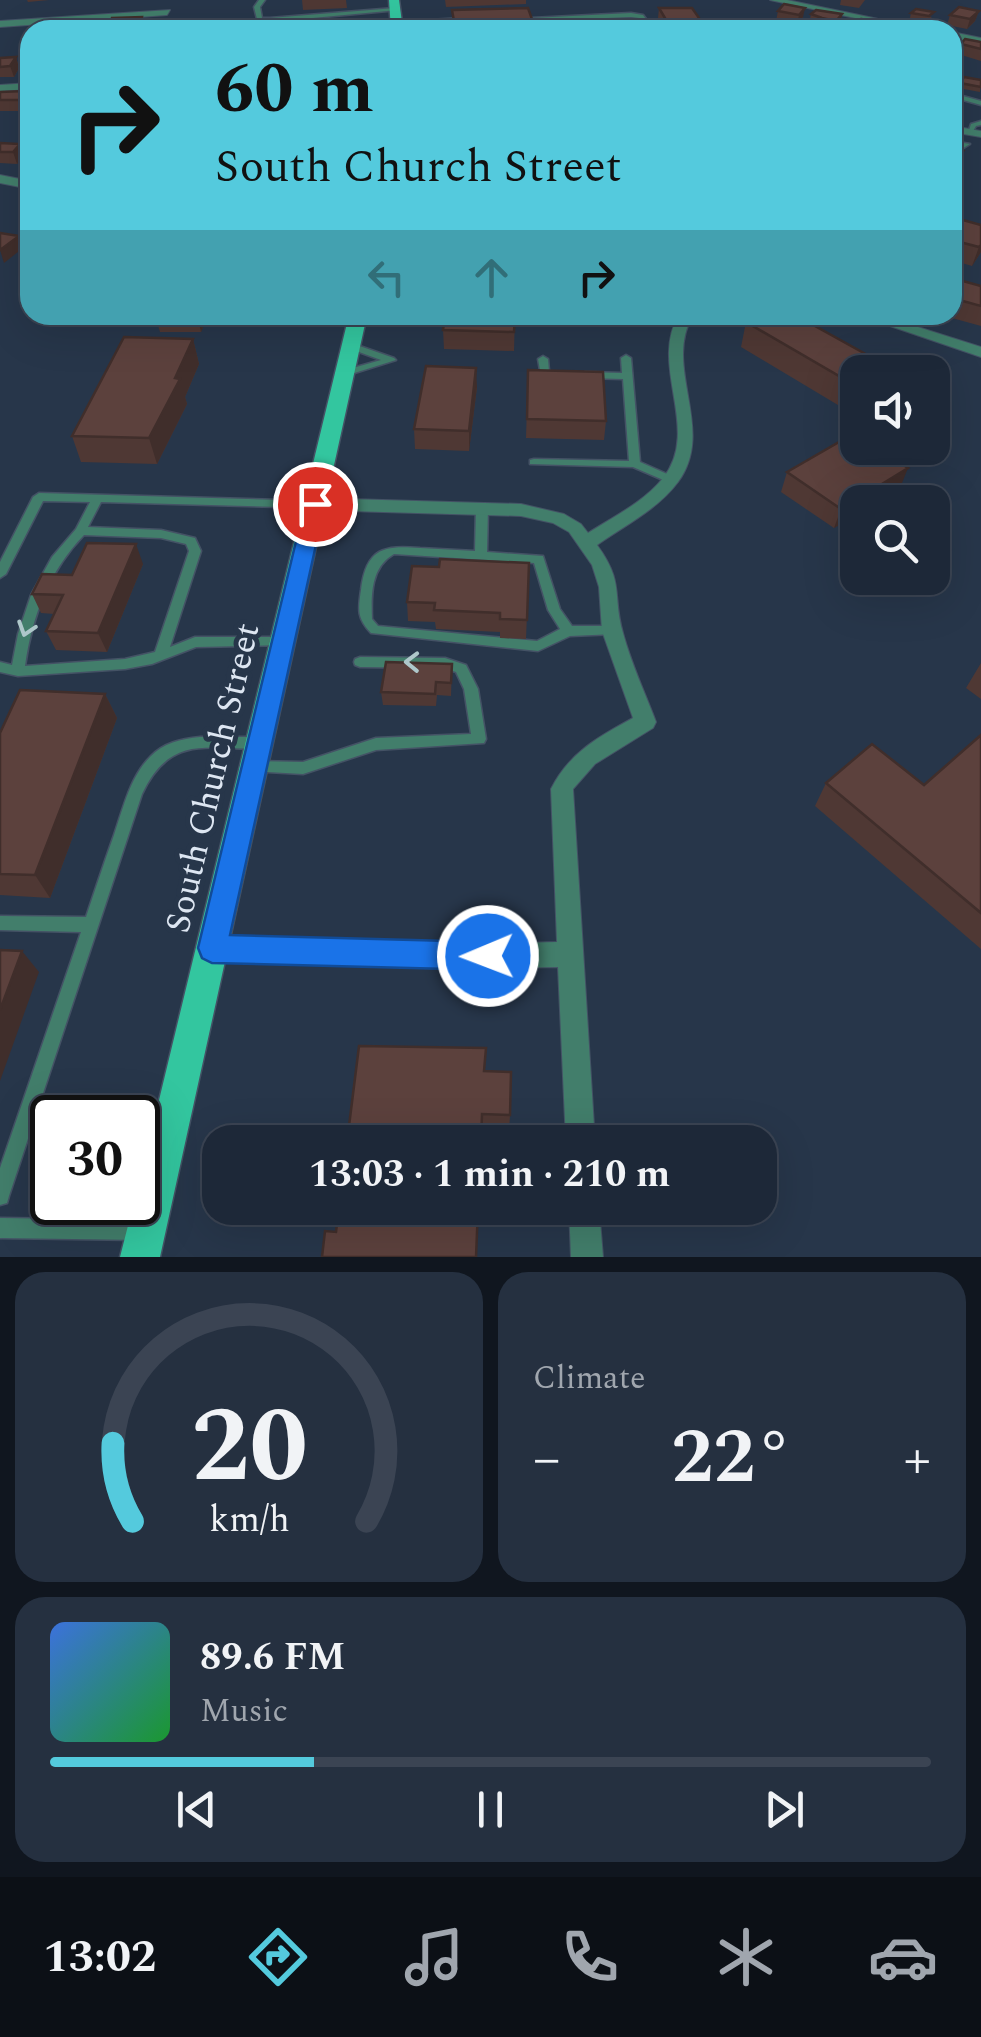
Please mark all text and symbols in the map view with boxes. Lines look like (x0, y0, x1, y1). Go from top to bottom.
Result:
text: 60 m (215, 37, 374, 143)
icon: right (50, 60, 180, 190)
text: South Church Street (215, 133, 622, 202)
icon: left (359, 250, 414, 305)
icon: ahead (464, 250, 519, 305)
icon: right (569, 250, 624, 305)
map controls (840, 355, 950, 595)
button: sound (840, 355, 950, 465)
pin (273, 462, 358, 547)
icon: arrive (288, 477, 343, 532)
button: search (840, 485, 950, 595)
street label: South Church Street (152, 618, 274, 938)
one-way arrow (17, 619, 38, 636)
one-way arrow (404, 652, 420, 673)
position arrow (436, 904, 540, 1008)
speed limit sign: 30 (30, 1095, 160, 1225)
text: 13:03 · 1 min · 210 m (309, 1146, 670, 1204)
text: Climate (533, 1354, 645, 1403)
text: 20 (191, 1369, 307, 1527)
text: 22° (671, 1402, 793, 1516)
text: − (533, 1418, 561, 1501)
text: + (903, 1418, 931, 1501)
text: km/h (209, 1493, 289, 1548)
text: 89.6 FM (200, 1629, 345, 1687)
text: Music (200, 1687, 288, 1736)
icon: previous (169, 1782, 224, 1837)
icon: pause (463, 1782, 518, 1837)
icon: next (757, 1782, 812, 1837)
icon: directions (243, 1922, 313, 1992)
icon: music (399, 1922, 469, 1992)
icon: phone (555, 1922, 625, 1992)
icon: climate (711, 1922, 781, 1992)
icon: car (868, 1922, 938, 1992)
text: 13:02 (43, 1923, 156, 1992)

